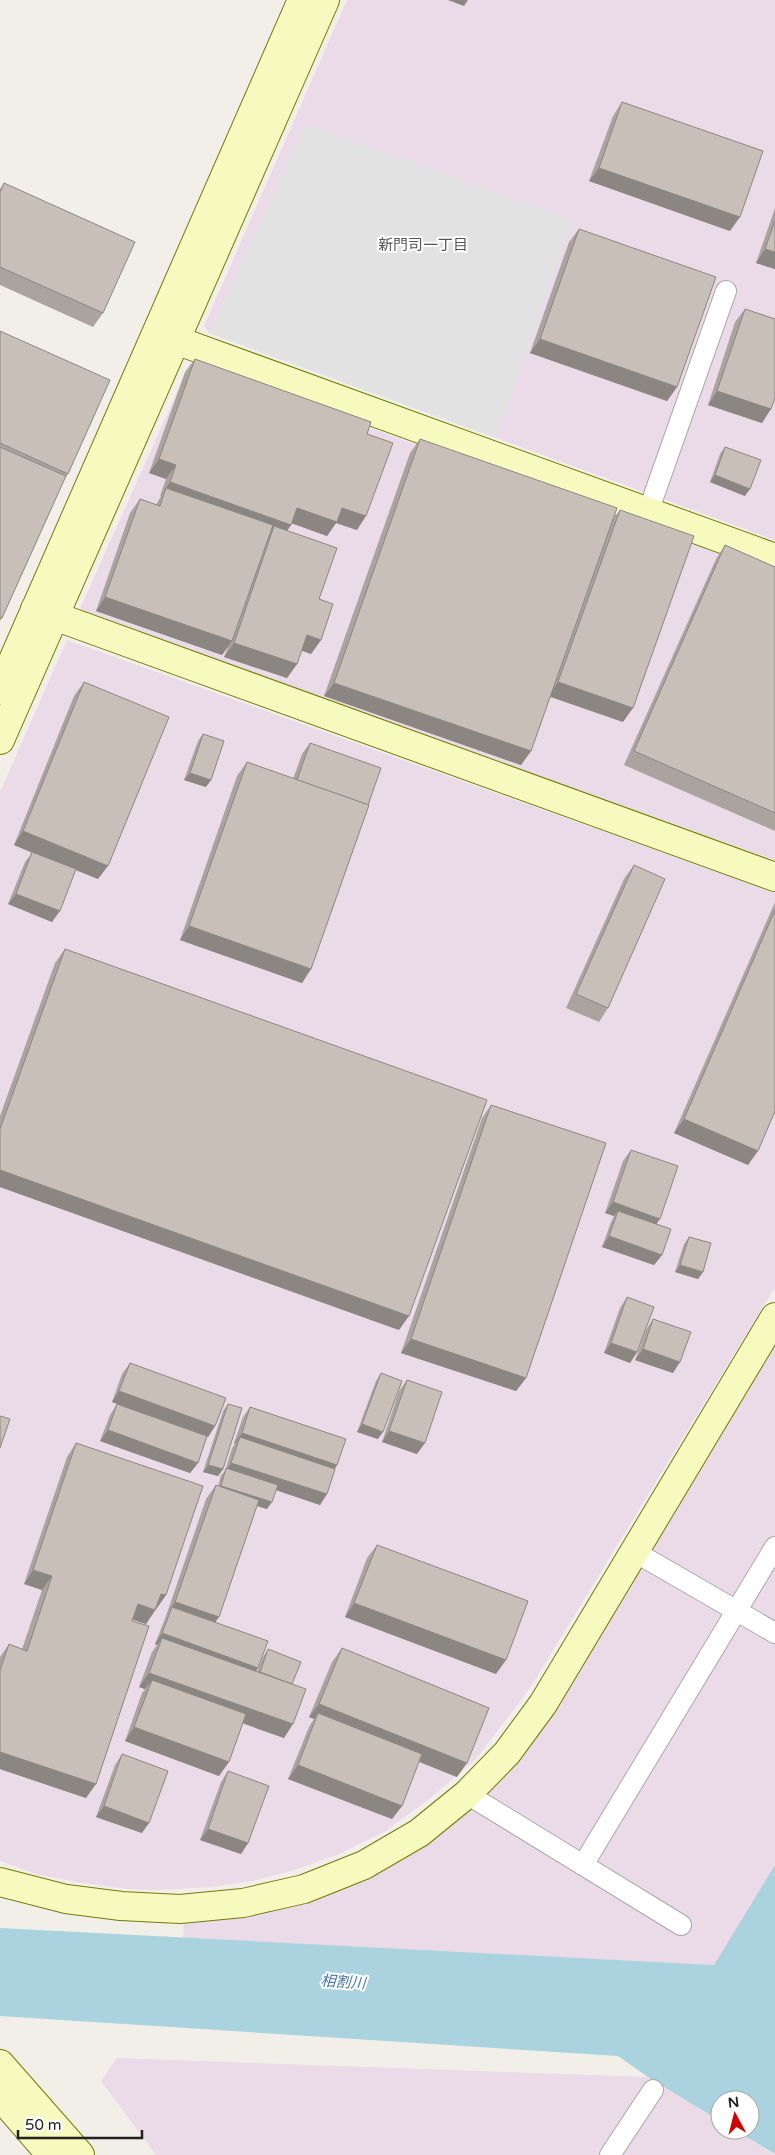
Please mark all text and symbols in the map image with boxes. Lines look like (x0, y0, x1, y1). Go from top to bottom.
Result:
district label: 新門司一丁目 (378, 236, 468, 254)
water label: 相割川 (320, 1971, 368, 1993)
north arrow (710, 2090, 760, 2140)
text: N (727, 2093, 740, 2112)
scale bar (18, 2108, 141, 2140)
text: 50 m (25, 2116, 62, 2134)

